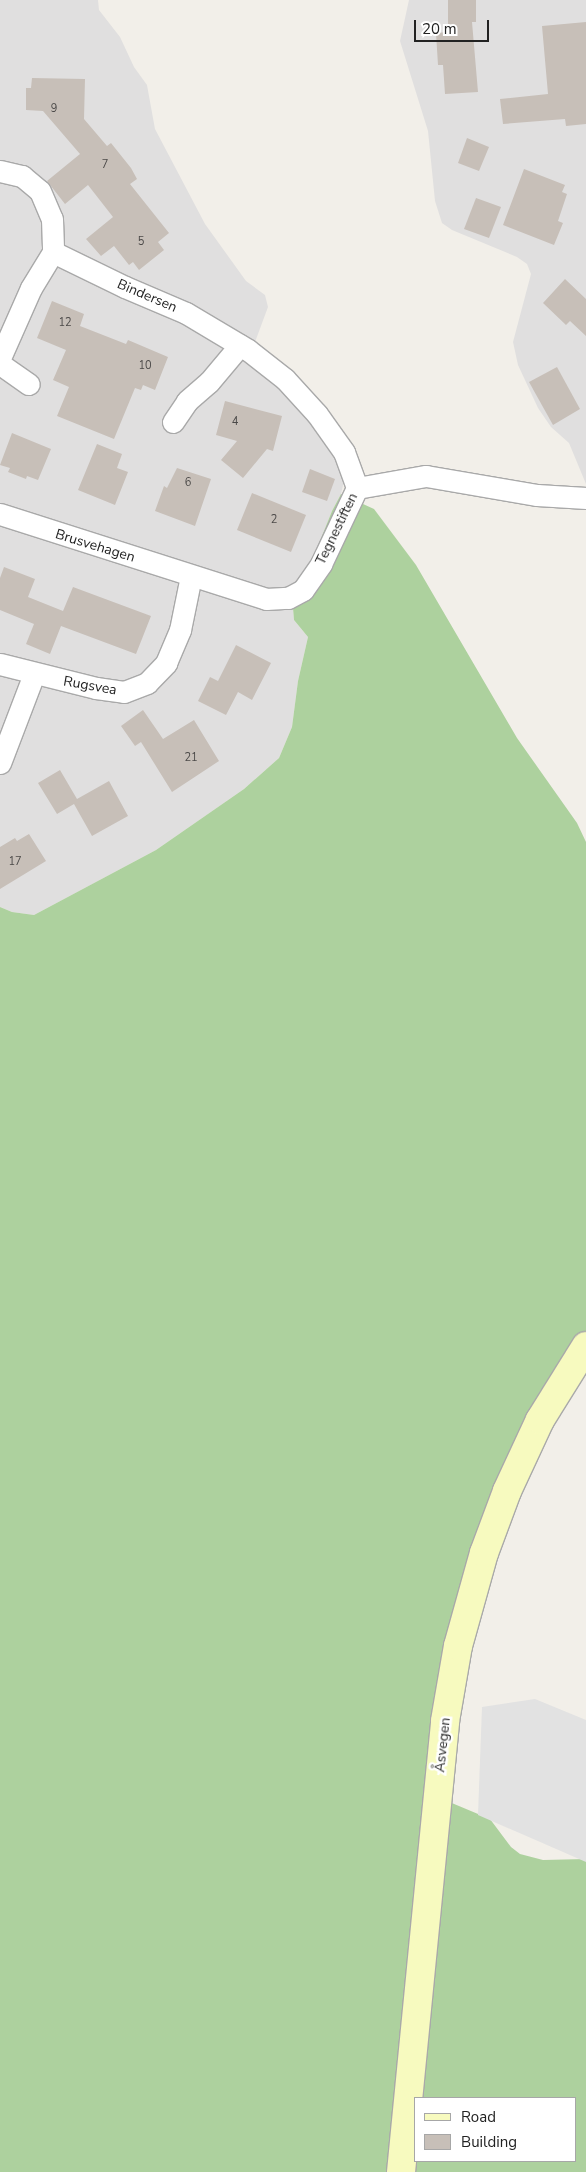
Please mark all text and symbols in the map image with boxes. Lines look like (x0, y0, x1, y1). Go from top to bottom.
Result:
scale bar (416, 10, 491, 42)
text: 20 m (422, 19, 457, 39)
house number: 9 (51, 102, 57, 116)
house number: 7 (102, 158, 108, 172)
house number: 5 (138, 235, 144, 249)
street label: Bindersen (115, 276, 179, 316)
house number: 12 (58, 316, 72, 330)
house number: 10 (138, 359, 152, 373)
house number: 4 (232, 415, 238, 429)
house number: 6 (185, 476, 191, 490)
street label: Tegnestiften (312, 490, 362, 568)
house number: 2 (271, 513, 277, 527)
street label: Brusvehagen (53, 526, 137, 566)
street label: Rugsvea (62, 673, 118, 699)
house number: 21 (184, 751, 198, 765)
house number: 17 (8, 855, 22, 869)
street label: Åsvegen (432, 1717, 454, 1773)
legend (414, 2097, 576, 2162)
text: Road (461, 2107, 496, 2127)
text: Building (461, 2132, 517, 2152)

